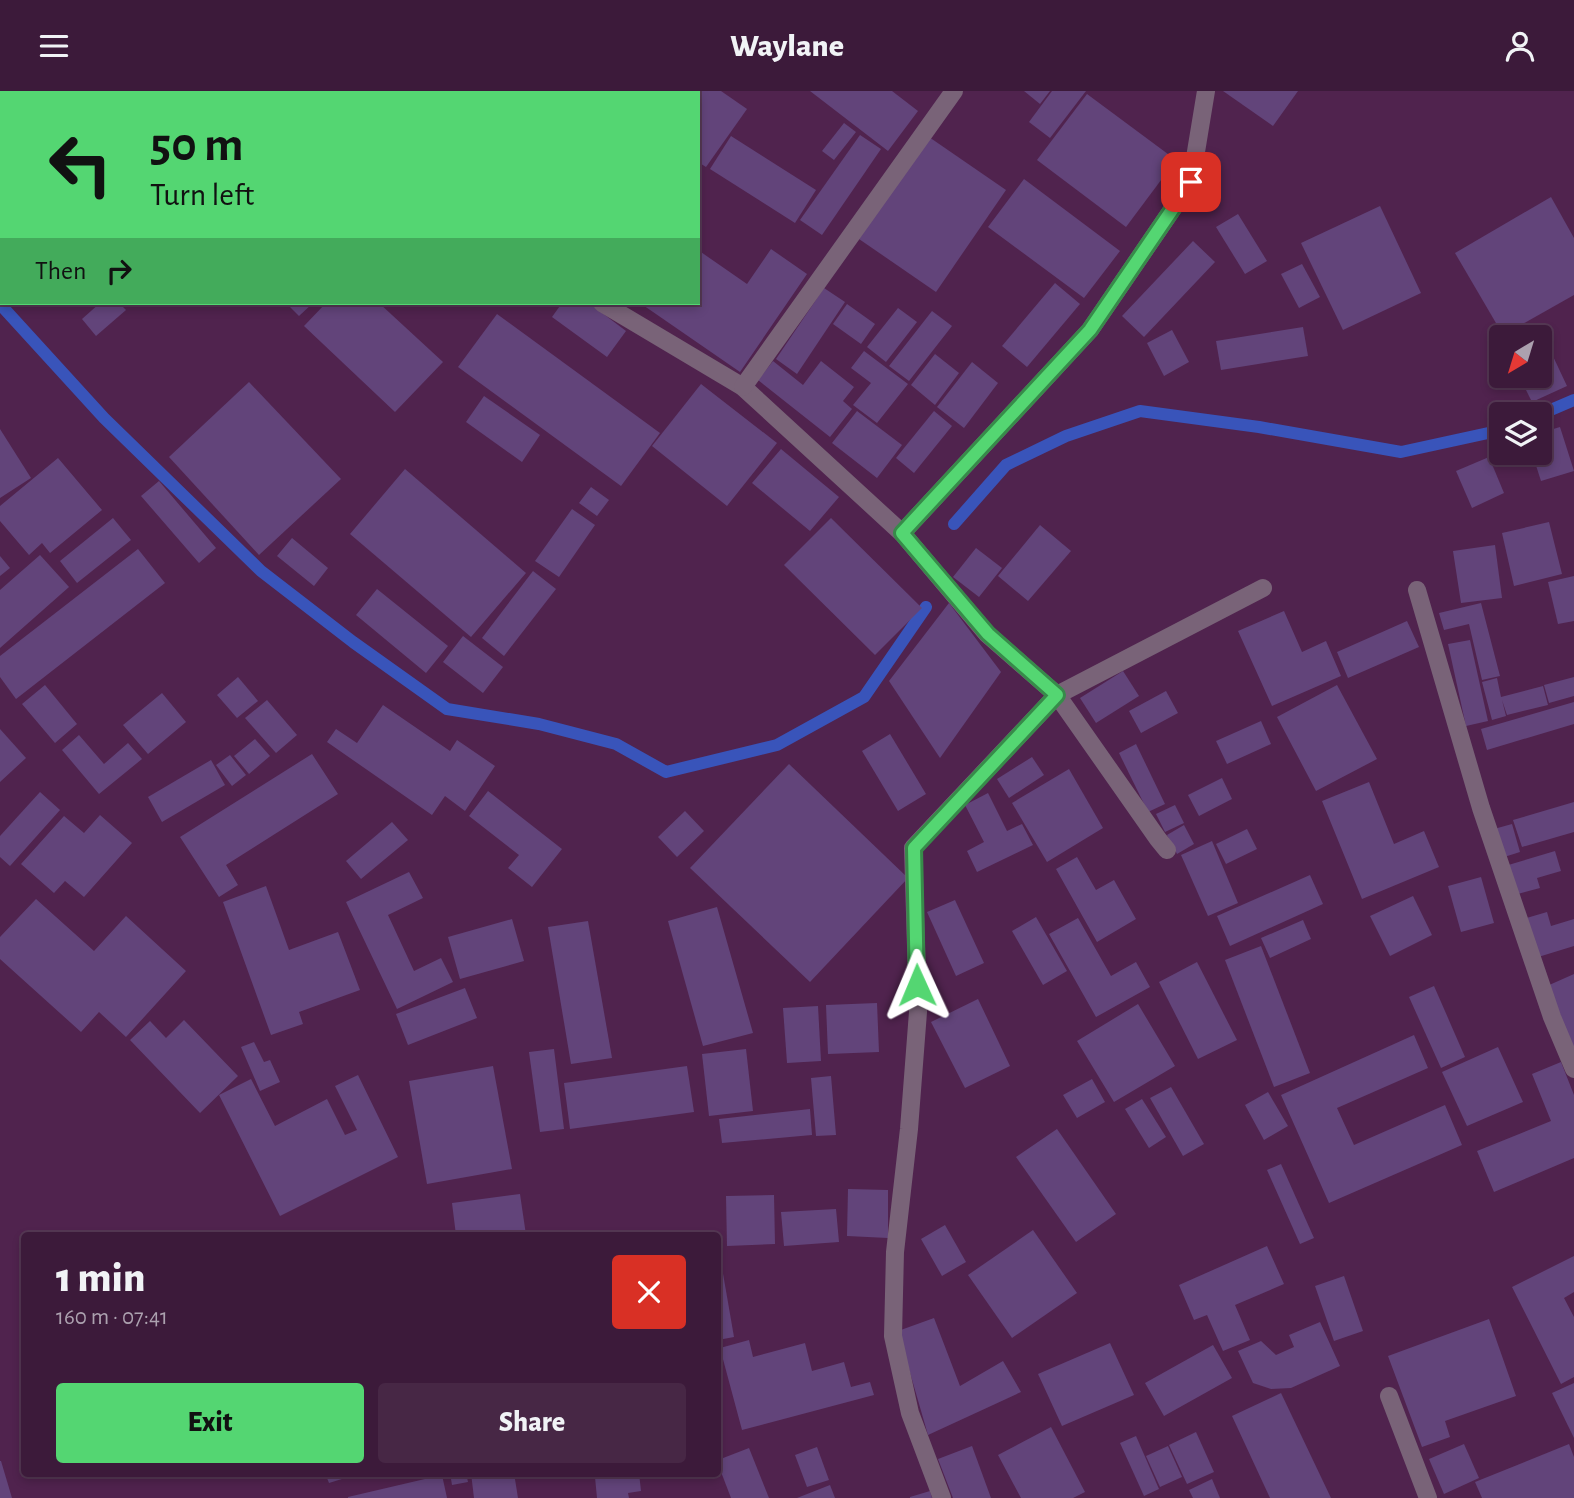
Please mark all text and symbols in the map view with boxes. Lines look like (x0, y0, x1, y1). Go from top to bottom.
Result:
icon: menu (35, 27, 73, 65)
icon: person (1501, 27, 1539, 65)
text: Waylane (730, 30, 844, 62)
icon: left (35, 119, 126, 210)
text: 50 m (150, 121, 244, 170)
pin (1161, 152, 1221, 212)
icon: arrive (1172, 163, 1210, 201)
text: Turn left (150, 179, 254, 211)
icon: right (100, 252, 138, 290)
text: Then (35, 258, 86, 284)
north arrow (1489, 325, 1552, 389)
map controls (1489, 325, 1552, 465)
button: layers (1489, 402, 1552, 465)
position arrow (880, 948, 954, 1022)
button: close (612, 1255, 686, 1329)
text: 1 min (56, 1257, 145, 1299)
text: 160 m · 07:41 (56, 1306, 168, 1329)
button: Exit (56, 1383, 364, 1463)
button: Share (378, 1383, 686, 1463)

